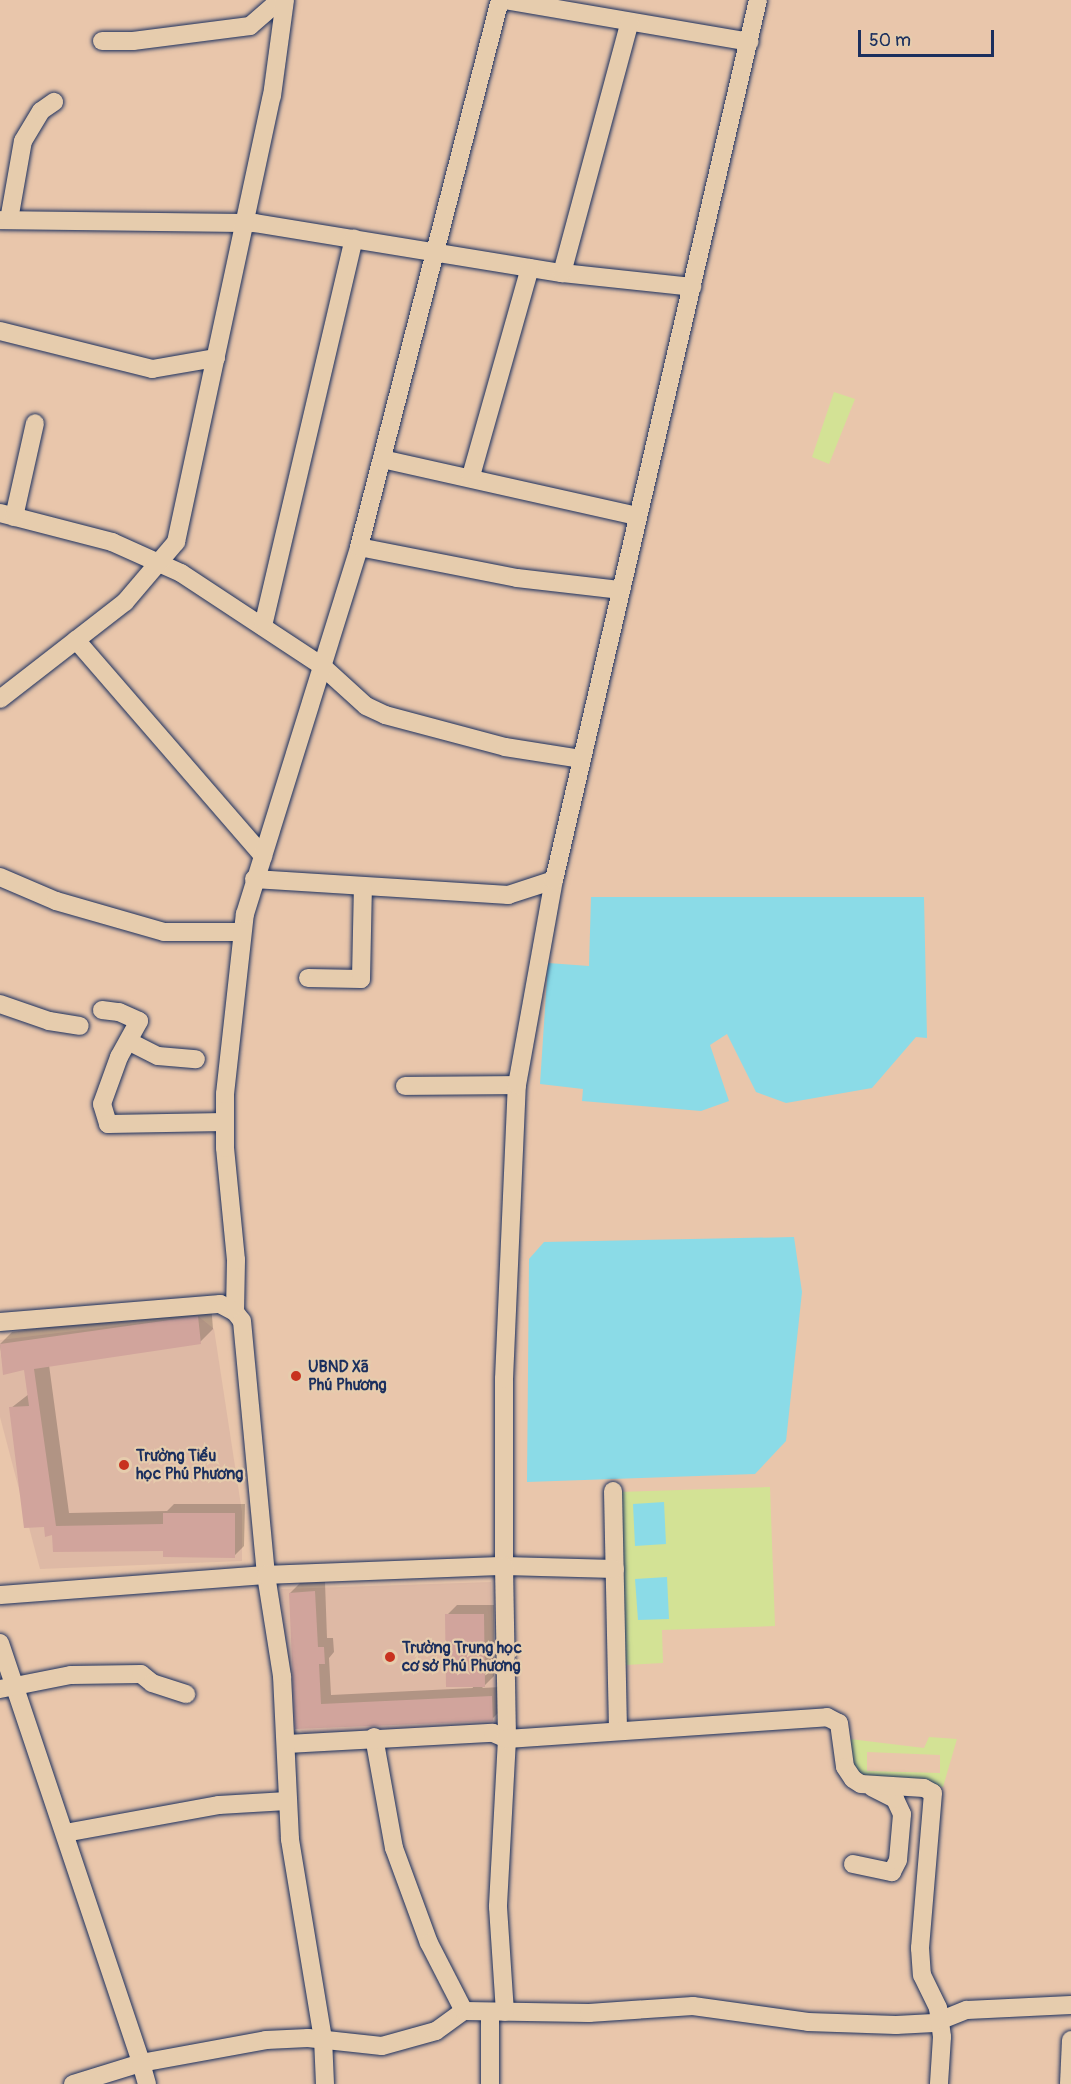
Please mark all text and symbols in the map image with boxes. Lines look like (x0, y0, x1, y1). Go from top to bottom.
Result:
scale bar (861, 18, 998, 56)
text: 50 m (869, 29, 911, 52)
place label: UBND Xã Phú Phương (308, 1357, 387, 1395)
marker: UBND Xã Phú Phương (289, 1369, 303, 1383)
place label: Trường Tiểu học Phú Phương (136, 1446, 243, 1484)
marker: Trường Tiểu học Phú Phương (117, 1458, 131, 1472)
place label: Trường Trung học cơ sở Phú Phương (402, 1638, 522, 1676)
marker: Trường Trung học cơ sở Phú Phương (383, 1650, 397, 1664)

